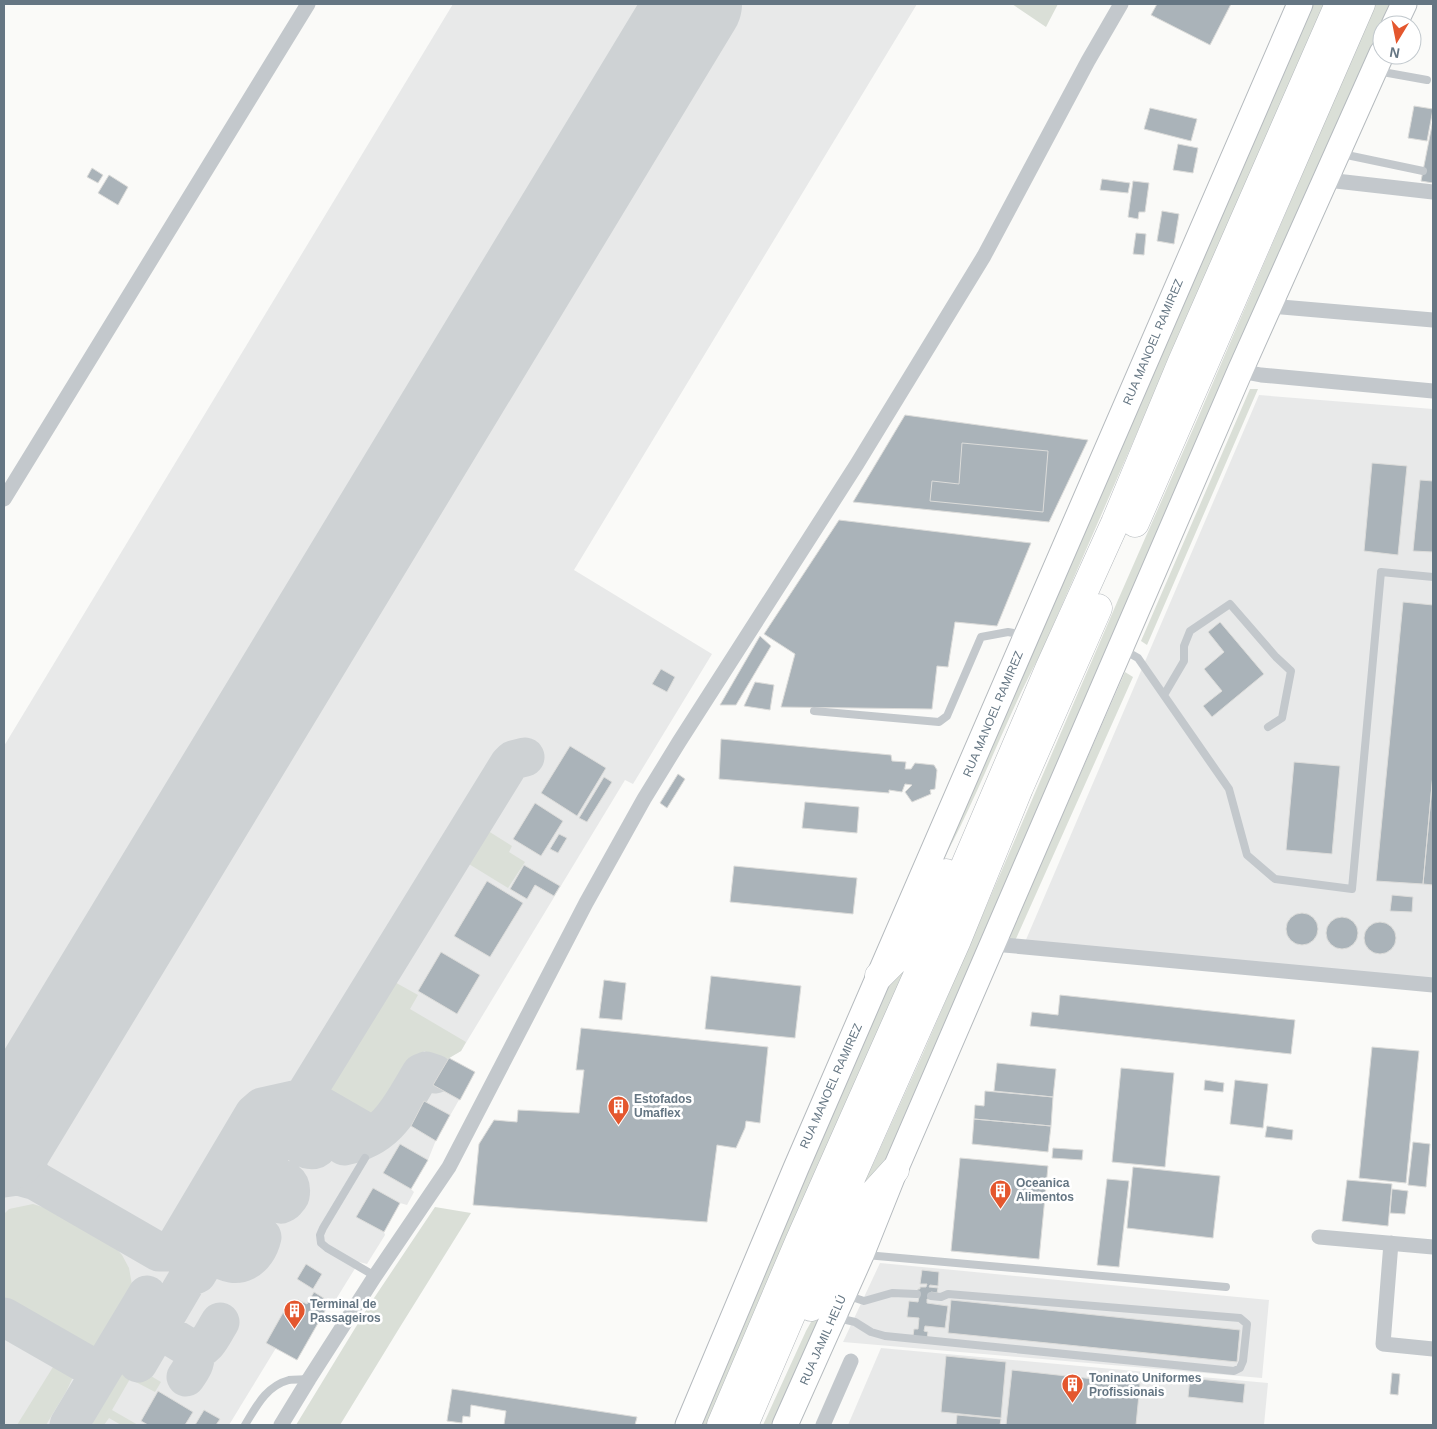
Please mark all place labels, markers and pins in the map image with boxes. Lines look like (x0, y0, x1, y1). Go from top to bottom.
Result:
place label: Estofados Umaflex (634, 1092, 692, 1120)
building icon: Estofados Umaflex (606, 1094, 630, 1125)
place label: Oceanica Alimentos (1016, 1176, 1074, 1204)
building icon: Oceanica Alimentos (988, 1178, 1012, 1209)
place label: Terminal de Passageiros (310, 1297, 381, 1325)
building icon: Terminal de Passageiros (282, 1299, 306, 1330)
place label: Toninato Uniformes Profissionais (1089, 1371, 1202, 1399)
building icon: Toninato Uniformes Profissionais (1061, 1373, 1085, 1404)

